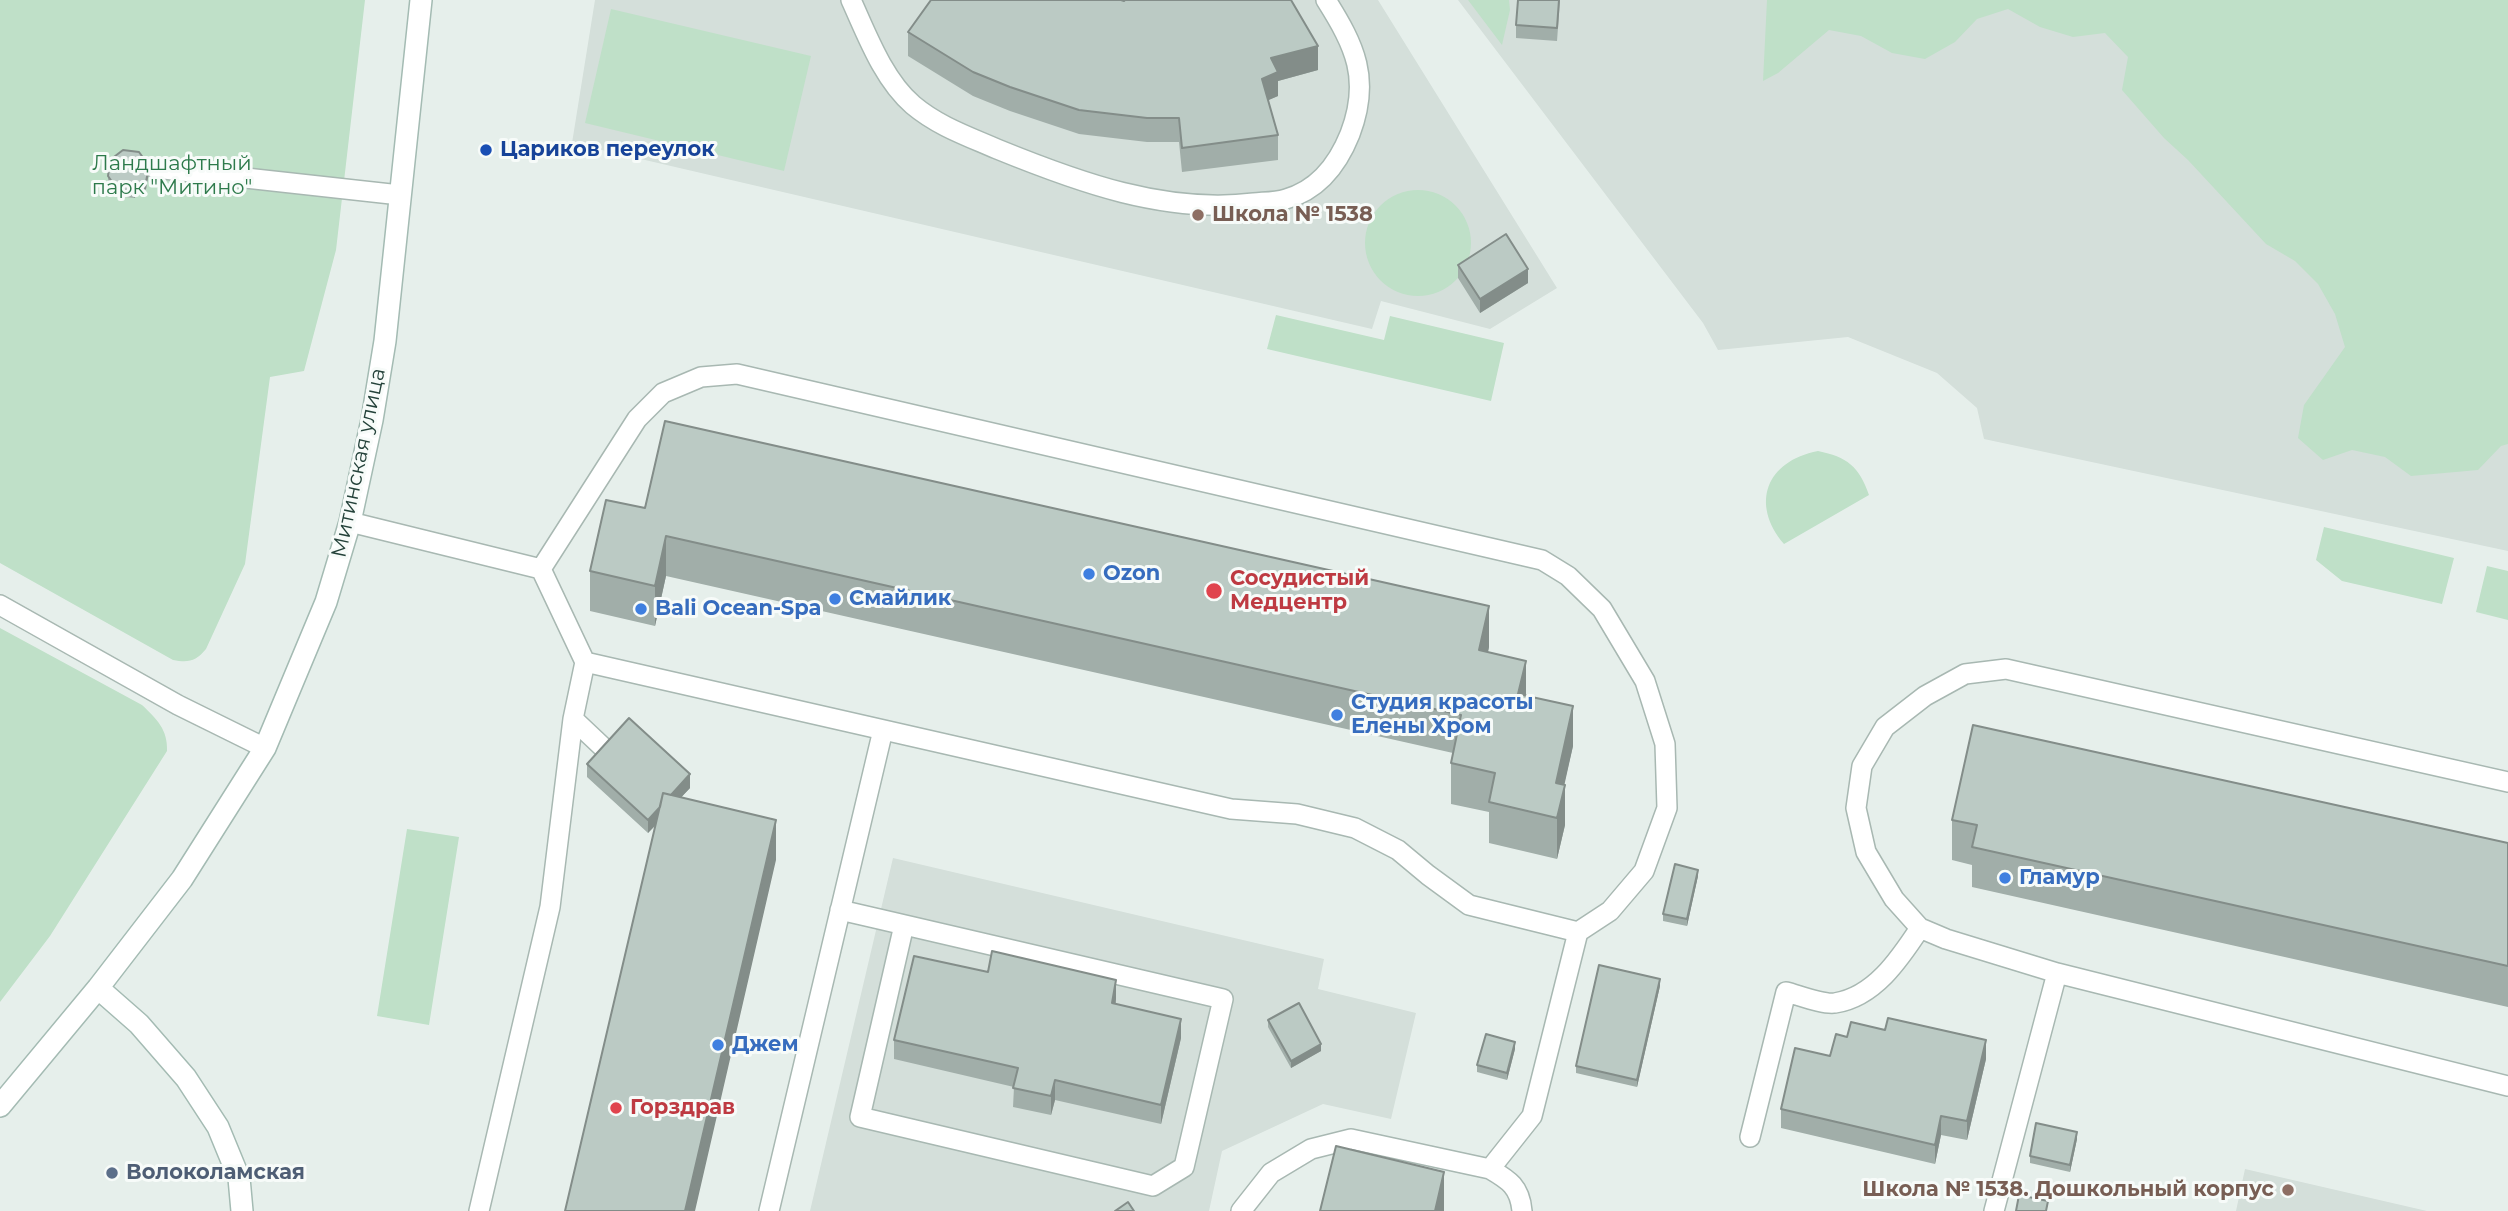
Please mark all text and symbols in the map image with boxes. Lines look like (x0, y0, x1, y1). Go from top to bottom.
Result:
place label: Цариков переулок (500, 137, 715, 163)
marker: Цариков переулок (478, 142, 494, 158)
park label: Ландшафтный парк "Митино" (92, 151, 252, 201)
place label: Школа № 1538 (1212, 202, 1373, 228)
marker: Школа № 1538 (1190, 207, 1206, 223)
street label: Митинская улица (327, 366, 391, 560)
place label: Ozon (1103, 561, 1160, 587)
marker: Ozon (1081, 566, 1097, 582)
place label: Сосудистый Медцентр (1230, 566, 1369, 616)
marker: Сосудистый Медцентр (1204, 581, 1224, 601)
place label: Смайлик (849, 586, 951, 612)
marker: Смайлик (827, 591, 843, 607)
place label: Bali Ocean-Spa (655, 596, 821, 622)
marker: Bali Ocean-Spa (633, 601, 649, 617)
place label: Студия красоты Елены Хром (1351, 690, 1534, 740)
marker: Студия красоты Елены Хром (1329, 707, 1345, 723)
place label: Гламур (2019, 865, 2100, 891)
marker: Гламур (1997, 870, 2013, 886)
place label: Джем (732, 1032, 799, 1058)
marker: Джем (710, 1037, 726, 1053)
place label: Горздрав (630, 1095, 735, 1121)
marker: Горздрав (608, 1100, 624, 1116)
place label: Волоколамская (126, 1160, 305, 1186)
marker: Волоколамская (104, 1165, 120, 1181)
place label: Школа № 1538. Дошкольный корпус (1862, 1177, 2274, 1203)
marker: Школа № 1538. Дошкольный корпус (2280, 1182, 2296, 1198)

